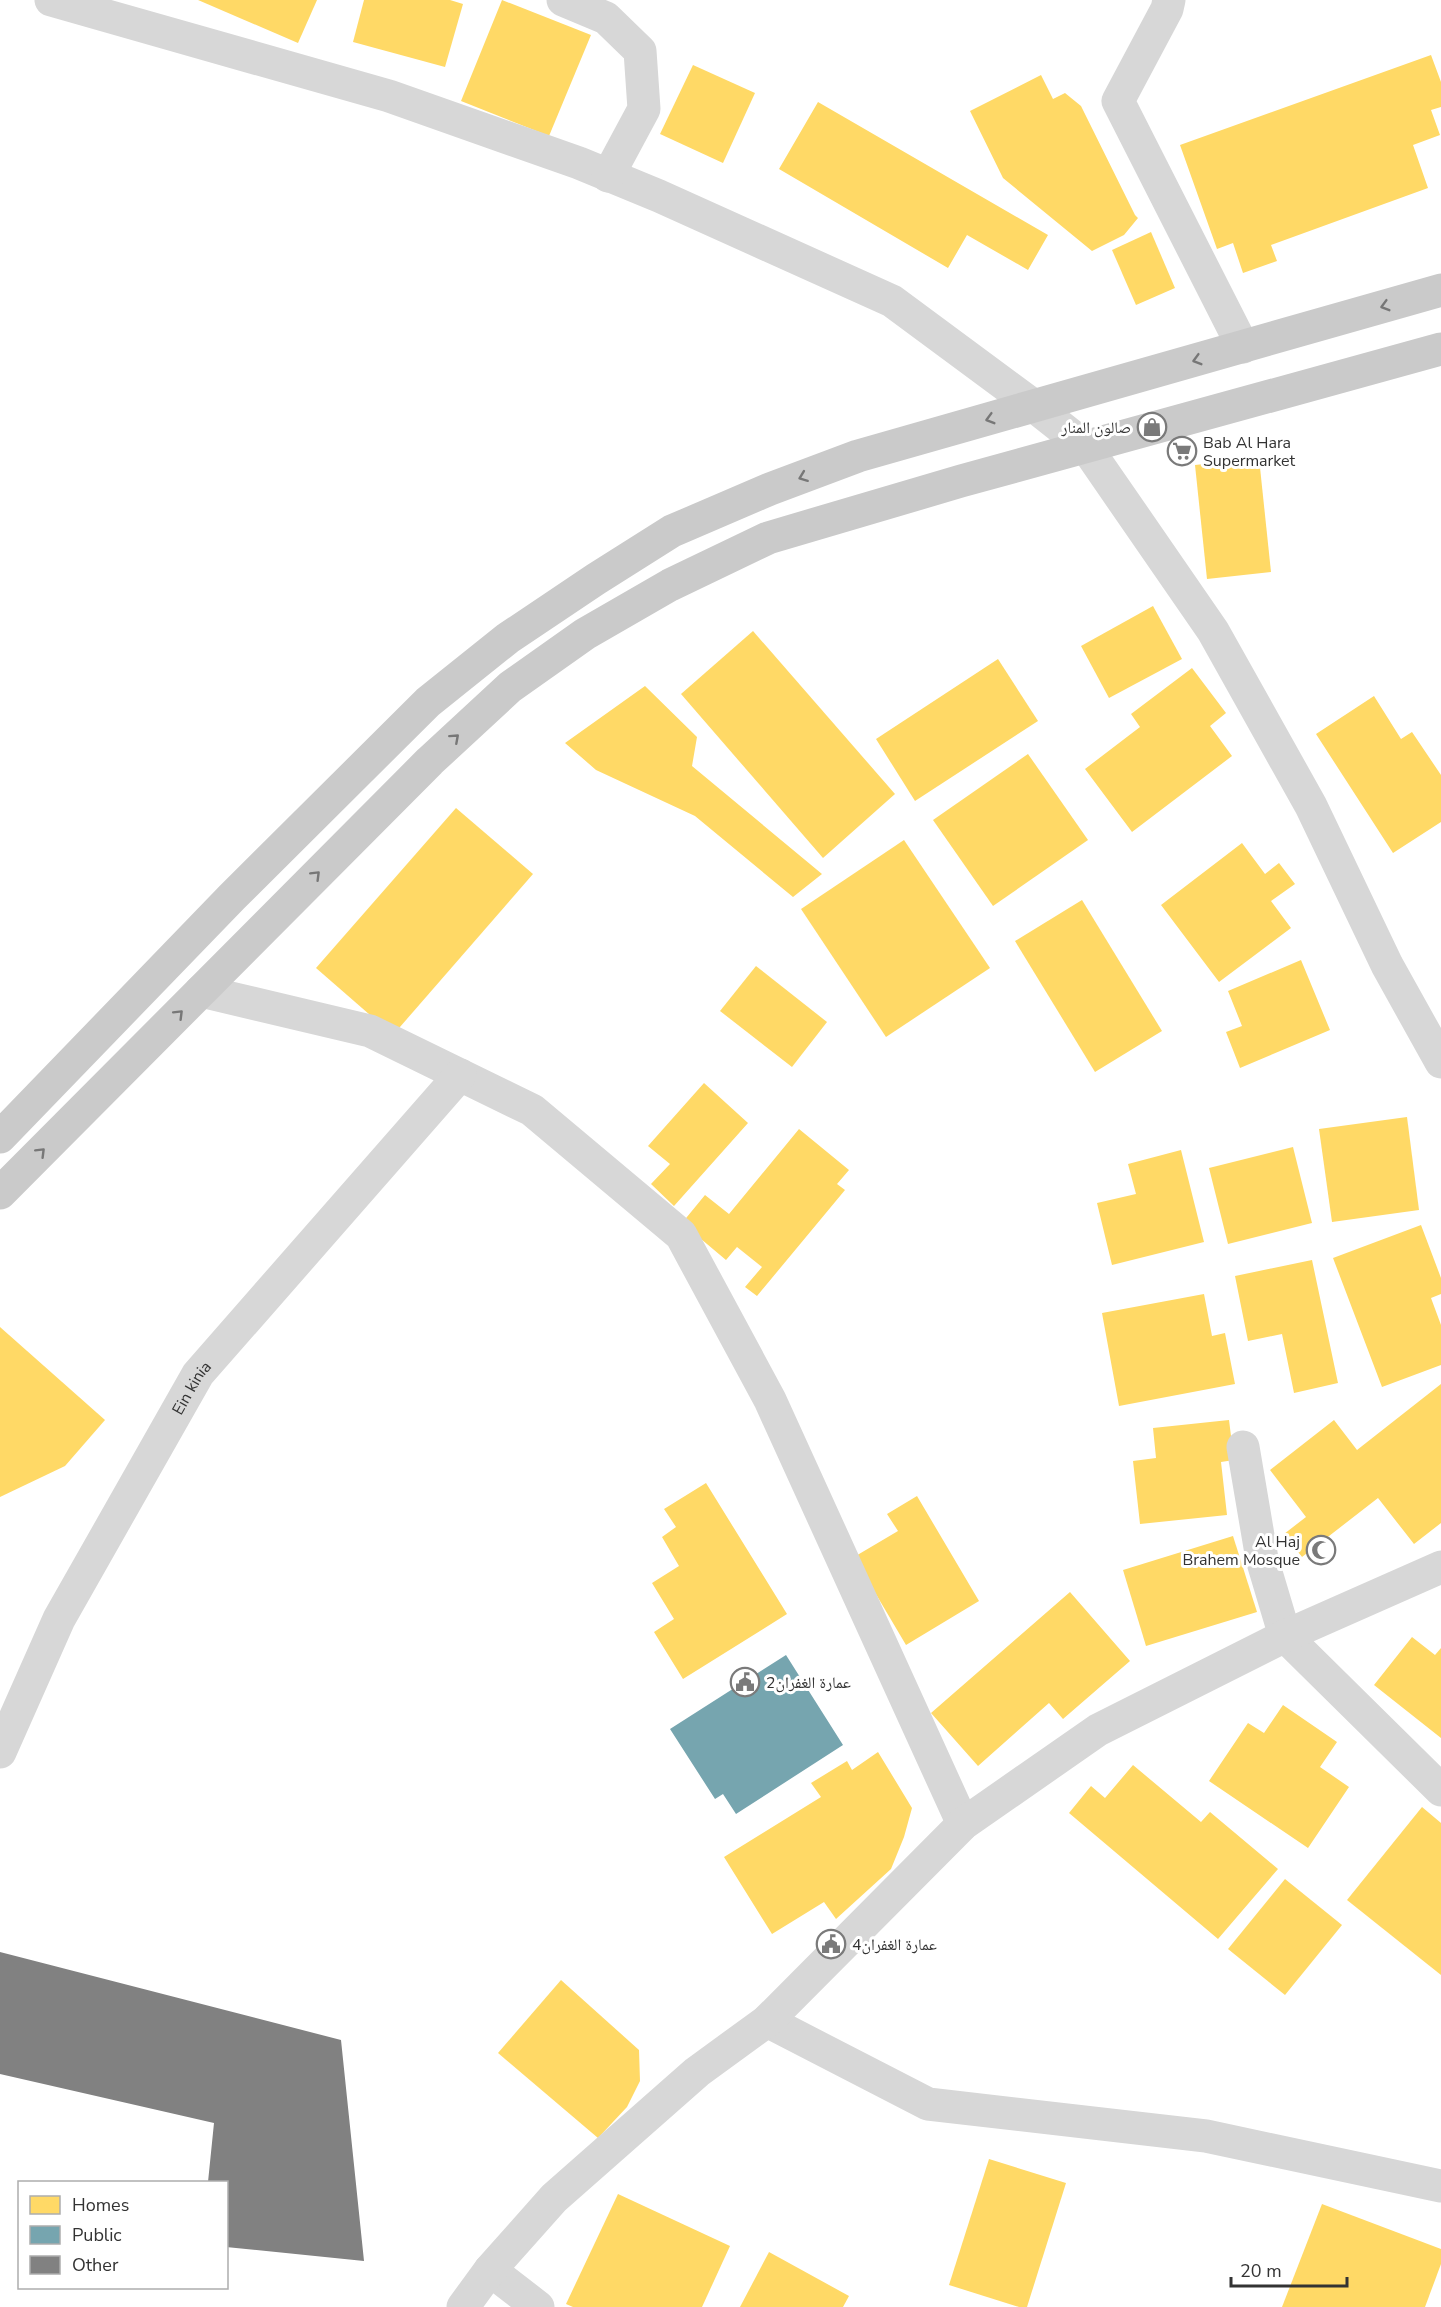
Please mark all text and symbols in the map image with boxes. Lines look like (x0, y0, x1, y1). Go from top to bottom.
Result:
one-way arrow (1380, 299, 1391, 311)
one-way arrow (1192, 352, 1202, 365)
one-way arrow (985, 411, 995, 424)
shop icon: صالون المنار (1136, 411, 1168, 443)
place label: صالون المنار (1060, 417, 1131, 439)
place label: Bab Al Hara Supermarket (1203, 432, 1296, 472)
supermarket icon: Bab Al Hara Supermarket (1166, 435, 1198, 467)
one-way arrow (799, 469, 809, 482)
one-way arrow (448, 734, 459, 745)
one-way arrow (309, 872, 320, 883)
one-way arrow (172, 1010, 183, 1020)
one-way arrow (34, 1148, 45, 1159)
street label: Ein kinia (167, 1357, 217, 1419)
place label: Al Haj Brahem Mosque (1183, 1531, 1300, 1571)
mosque icon: Al Haj Brahem Mosque (1305, 1534, 1337, 1566)
public building icon: عمارة الغفران2 (729, 1666, 761, 1698)
place label: عمارة الغفران2 (766, 1672, 851, 1694)
public building icon: عمارة الغفران4 (815, 1928, 847, 1960)
place label: عمارة الغفران4 (852, 1934, 937, 1956)
legend (18, 2181, 228, 2289)
text: Homes (72, 2193, 129, 2217)
text: Public (72, 2223, 122, 2247)
scale bar (1231, 2250, 1346, 2288)
text: Other (72, 2253, 119, 2277)
text: 20 m (1240, 2259, 1282, 2283)

